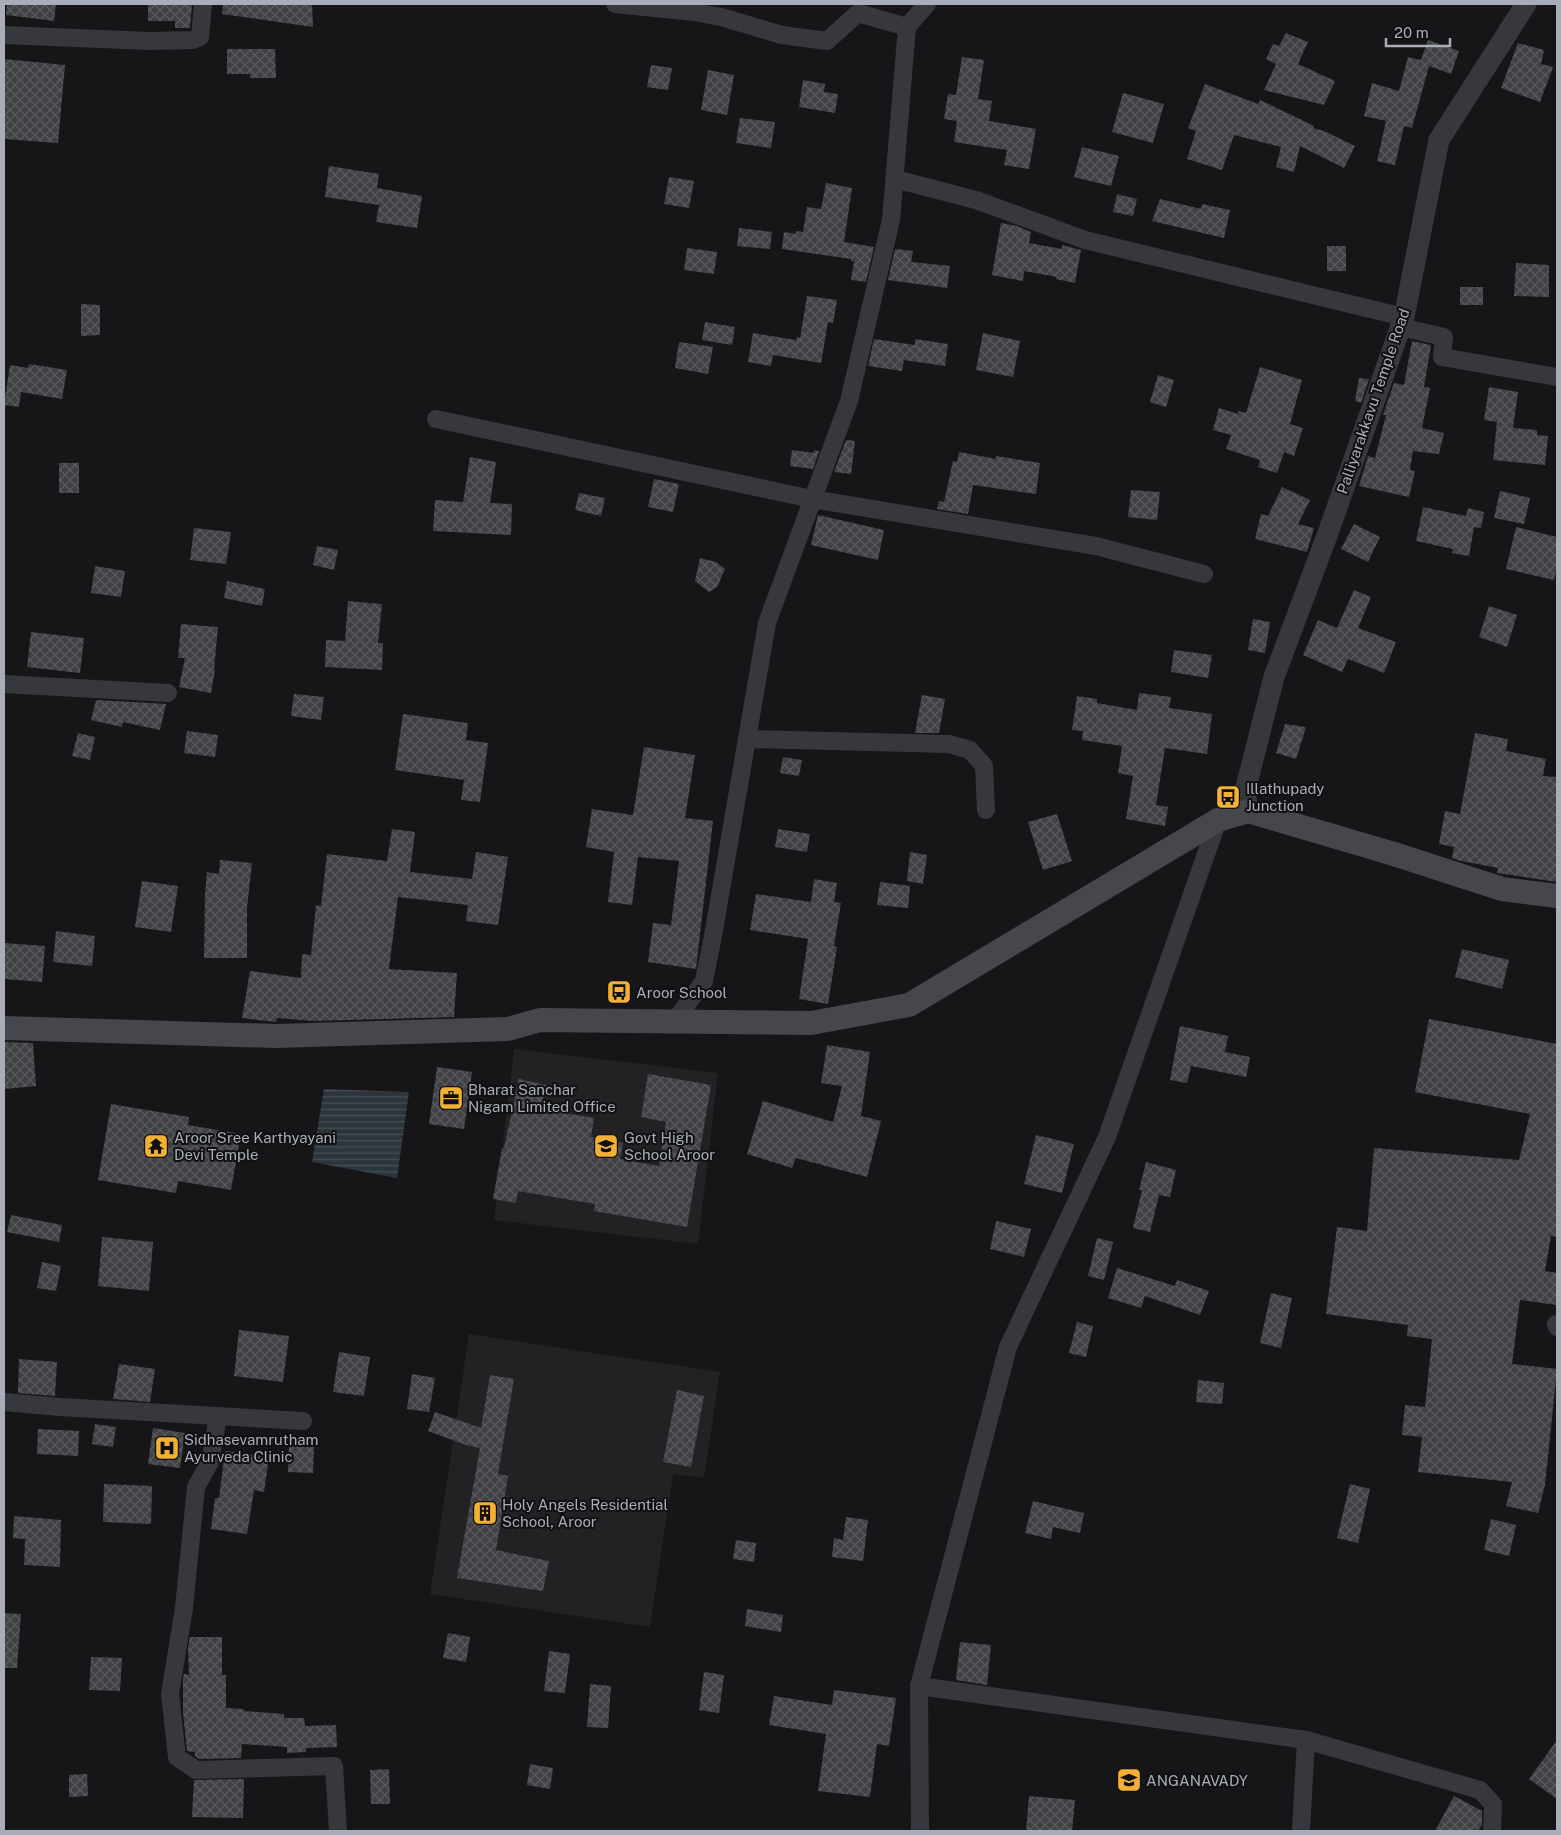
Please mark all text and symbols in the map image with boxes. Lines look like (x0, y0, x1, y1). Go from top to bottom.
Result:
scale bar (1386, 15, 1450, 47)
text: 20 m (1394, 24, 1429, 41)
street label: Palliyarakkavu Temple Road (1333, 306, 1413, 496)
place label: Illathupady Junction (1246, 780, 1324, 814)
bus stop icon: Illathupady Junction (1215, 784, 1241, 810)
bus stop icon: Aroor School (606, 979, 632, 1005)
place label: Aroor School (636, 984, 727, 1001)
place label: Bharat Sanchar Nigam Limited Office (468, 1081, 616, 1115)
office icon: Bharat Sanchar Nigam Limited Office (438, 1085, 464, 1111)
place label: Aroor Sree Karthyayani Devi Temple (174, 1129, 336, 1163)
place label: Govt High School Aroor (624, 1129, 715, 1163)
temple icon: Aroor Sree Karthyayani Devi Temple (143, 1133, 169, 1159)
school or university icon: Govt High School Aroor (593, 1133, 619, 1159)
place label: Sidhasevamrutham Ayurveda Clinic (184, 1431, 319, 1465)
hospital icon: Sidhasevamrutham Ayurveda Clinic (154, 1435, 180, 1461)
place label: Holy Angels Residential School, Aroor (502, 1496, 668, 1530)
building icon: Holy Angels Residential School, Aroor (472, 1500, 498, 1526)
school or university icon: ANGANAVADY (1116, 1767, 1142, 1793)
place label: ANGANAVADY (1146, 1772, 1248, 1789)

